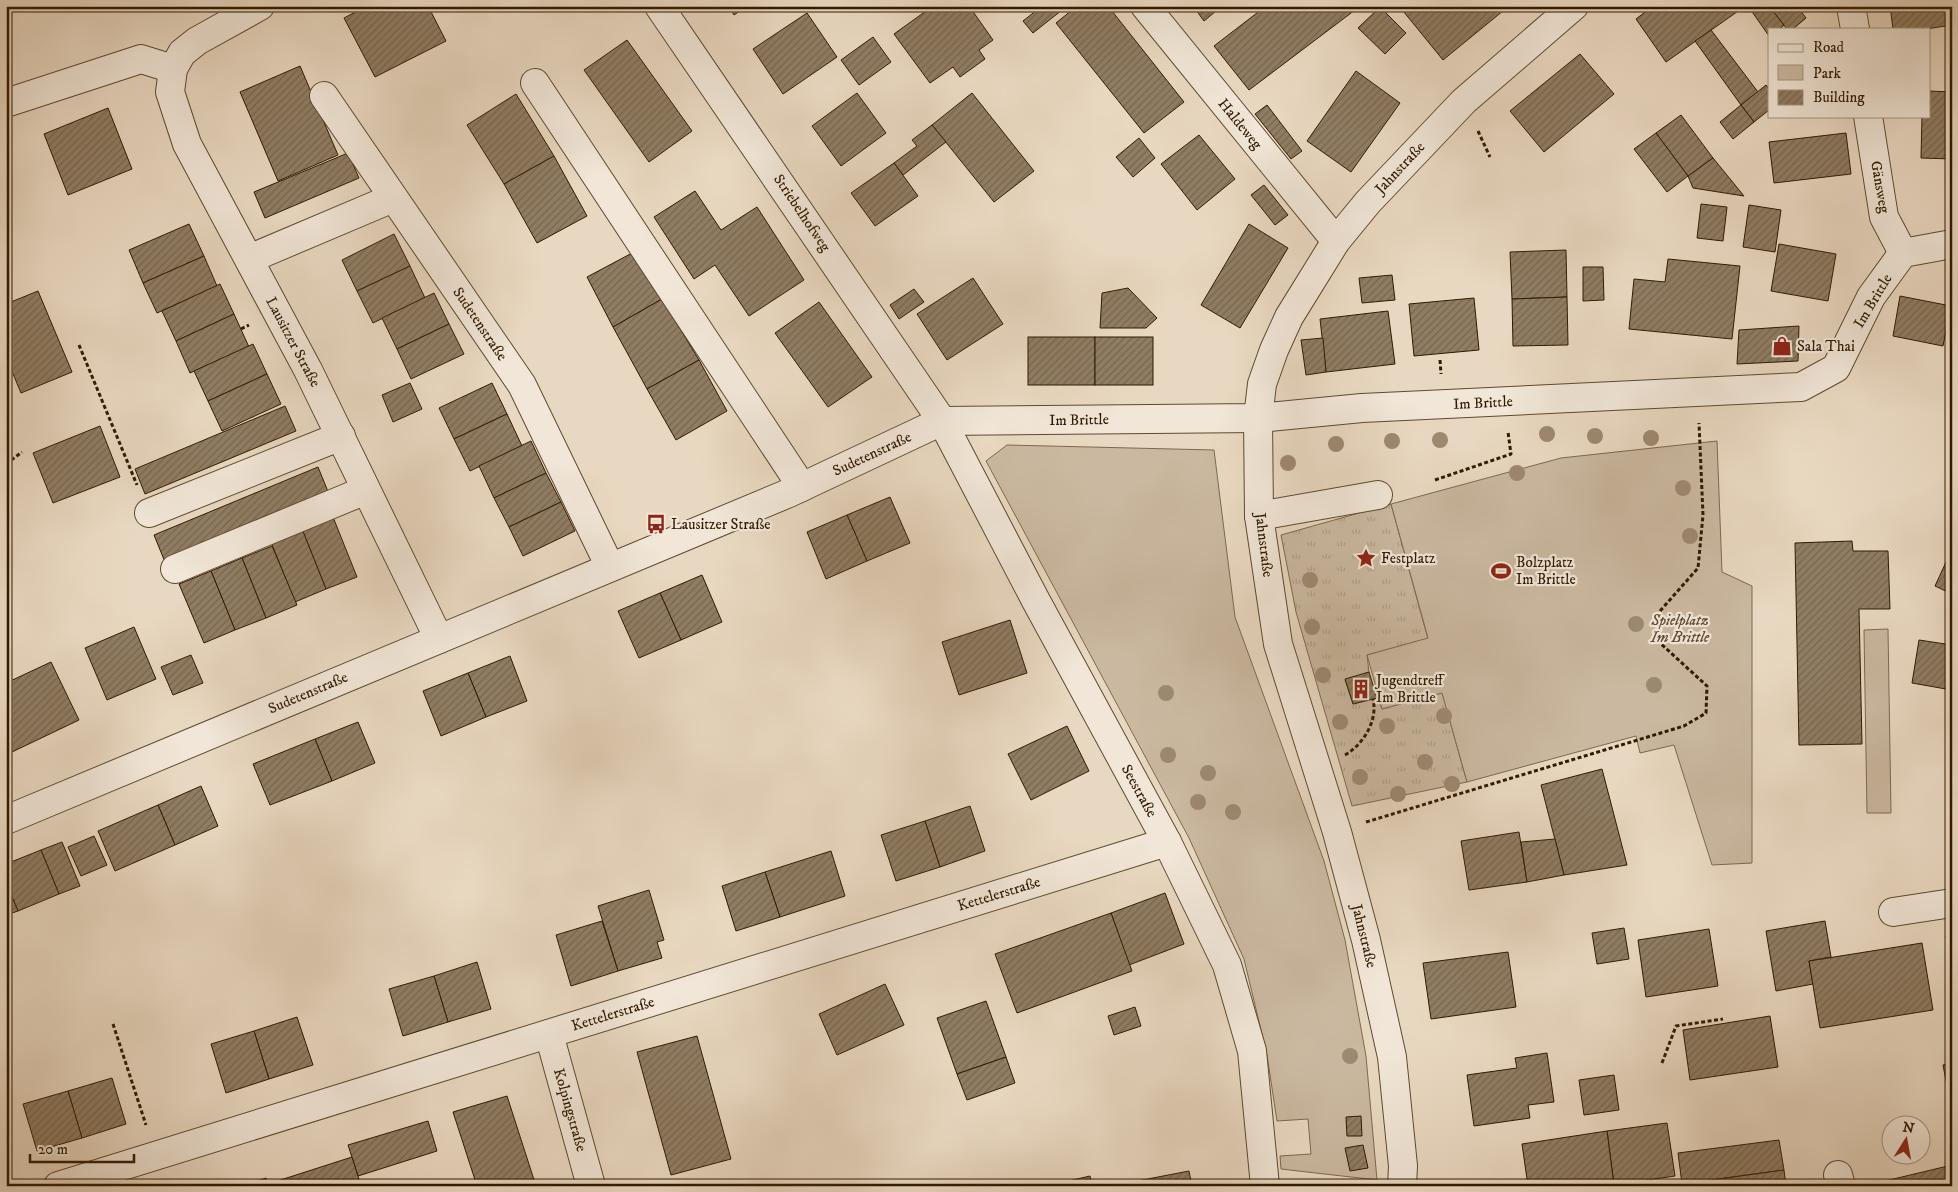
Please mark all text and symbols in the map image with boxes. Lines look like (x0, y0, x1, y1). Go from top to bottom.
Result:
legend (1768, 28, 1930, 118)
text: Road (1813, 38, 1845, 57)
text: Park (1813, 64, 1842, 83)
text: Building (1813, 88, 1865, 107)
street label: Haldeweg (1214, 95, 1267, 154)
street label: Jahnstraße (1370, 138, 1429, 200)
street label: Gänsweg (1866, 159, 1894, 215)
street label: Striebelhofweg (769, 171, 835, 256)
street label: Im Brittle (1849, 270, 1897, 332)
street label: Sudetenstraße (448, 284, 512, 364)
street label: Lausitzer Straße (261, 294, 325, 390)
shop icon: Sala Thai (1771, 335, 1793, 357)
place label: Sala Thai (1797, 337, 1855, 356)
street label: Im Brittle (1453, 392, 1513, 414)
street label: Im Brittle (1049, 410, 1109, 430)
street label: Sudetenstraße (830, 427, 914, 481)
street label: Jahnstraße (1250, 510, 1277, 578)
bus stop icon: Lausitzer Straße (645, 513, 667, 535)
place label: Lausitzer Straße (671, 515, 770, 534)
place icon: Festplatz (1355, 547, 1377, 569)
place label: Festplatz (1381, 549, 1436, 568)
place label: Bolzplatz Im Brittle (1516, 553, 1576, 589)
sports icon: Bolzplatz Im Brittle (1490, 560, 1512, 582)
park label: Spielplatz Im Brittle (1650, 611, 1710, 647)
street label: Sudetenstraße (265, 668, 351, 718)
place label: Jugendtreff Im Brittle (1374, 671, 1445, 707)
building icon: Jugendtreff Im Brittle (1350, 678, 1372, 700)
street label: Seestraße (1117, 761, 1161, 821)
street label: Kettelerstraße (955, 872, 1043, 916)
street label: Jahnstraße (1346, 900, 1381, 970)
street label: Kettelerstraße (569, 992, 657, 1036)
street label: Kolpingstraße (549, 1066, 591, 1154)
north arrow (1880, 1114, 1930, 1164)
text: N (1901, 1118, 1916, 1138)
scale bar (30, 1132, 134, 1164)
text: 20 m (38, 1140, 68, 1159)

